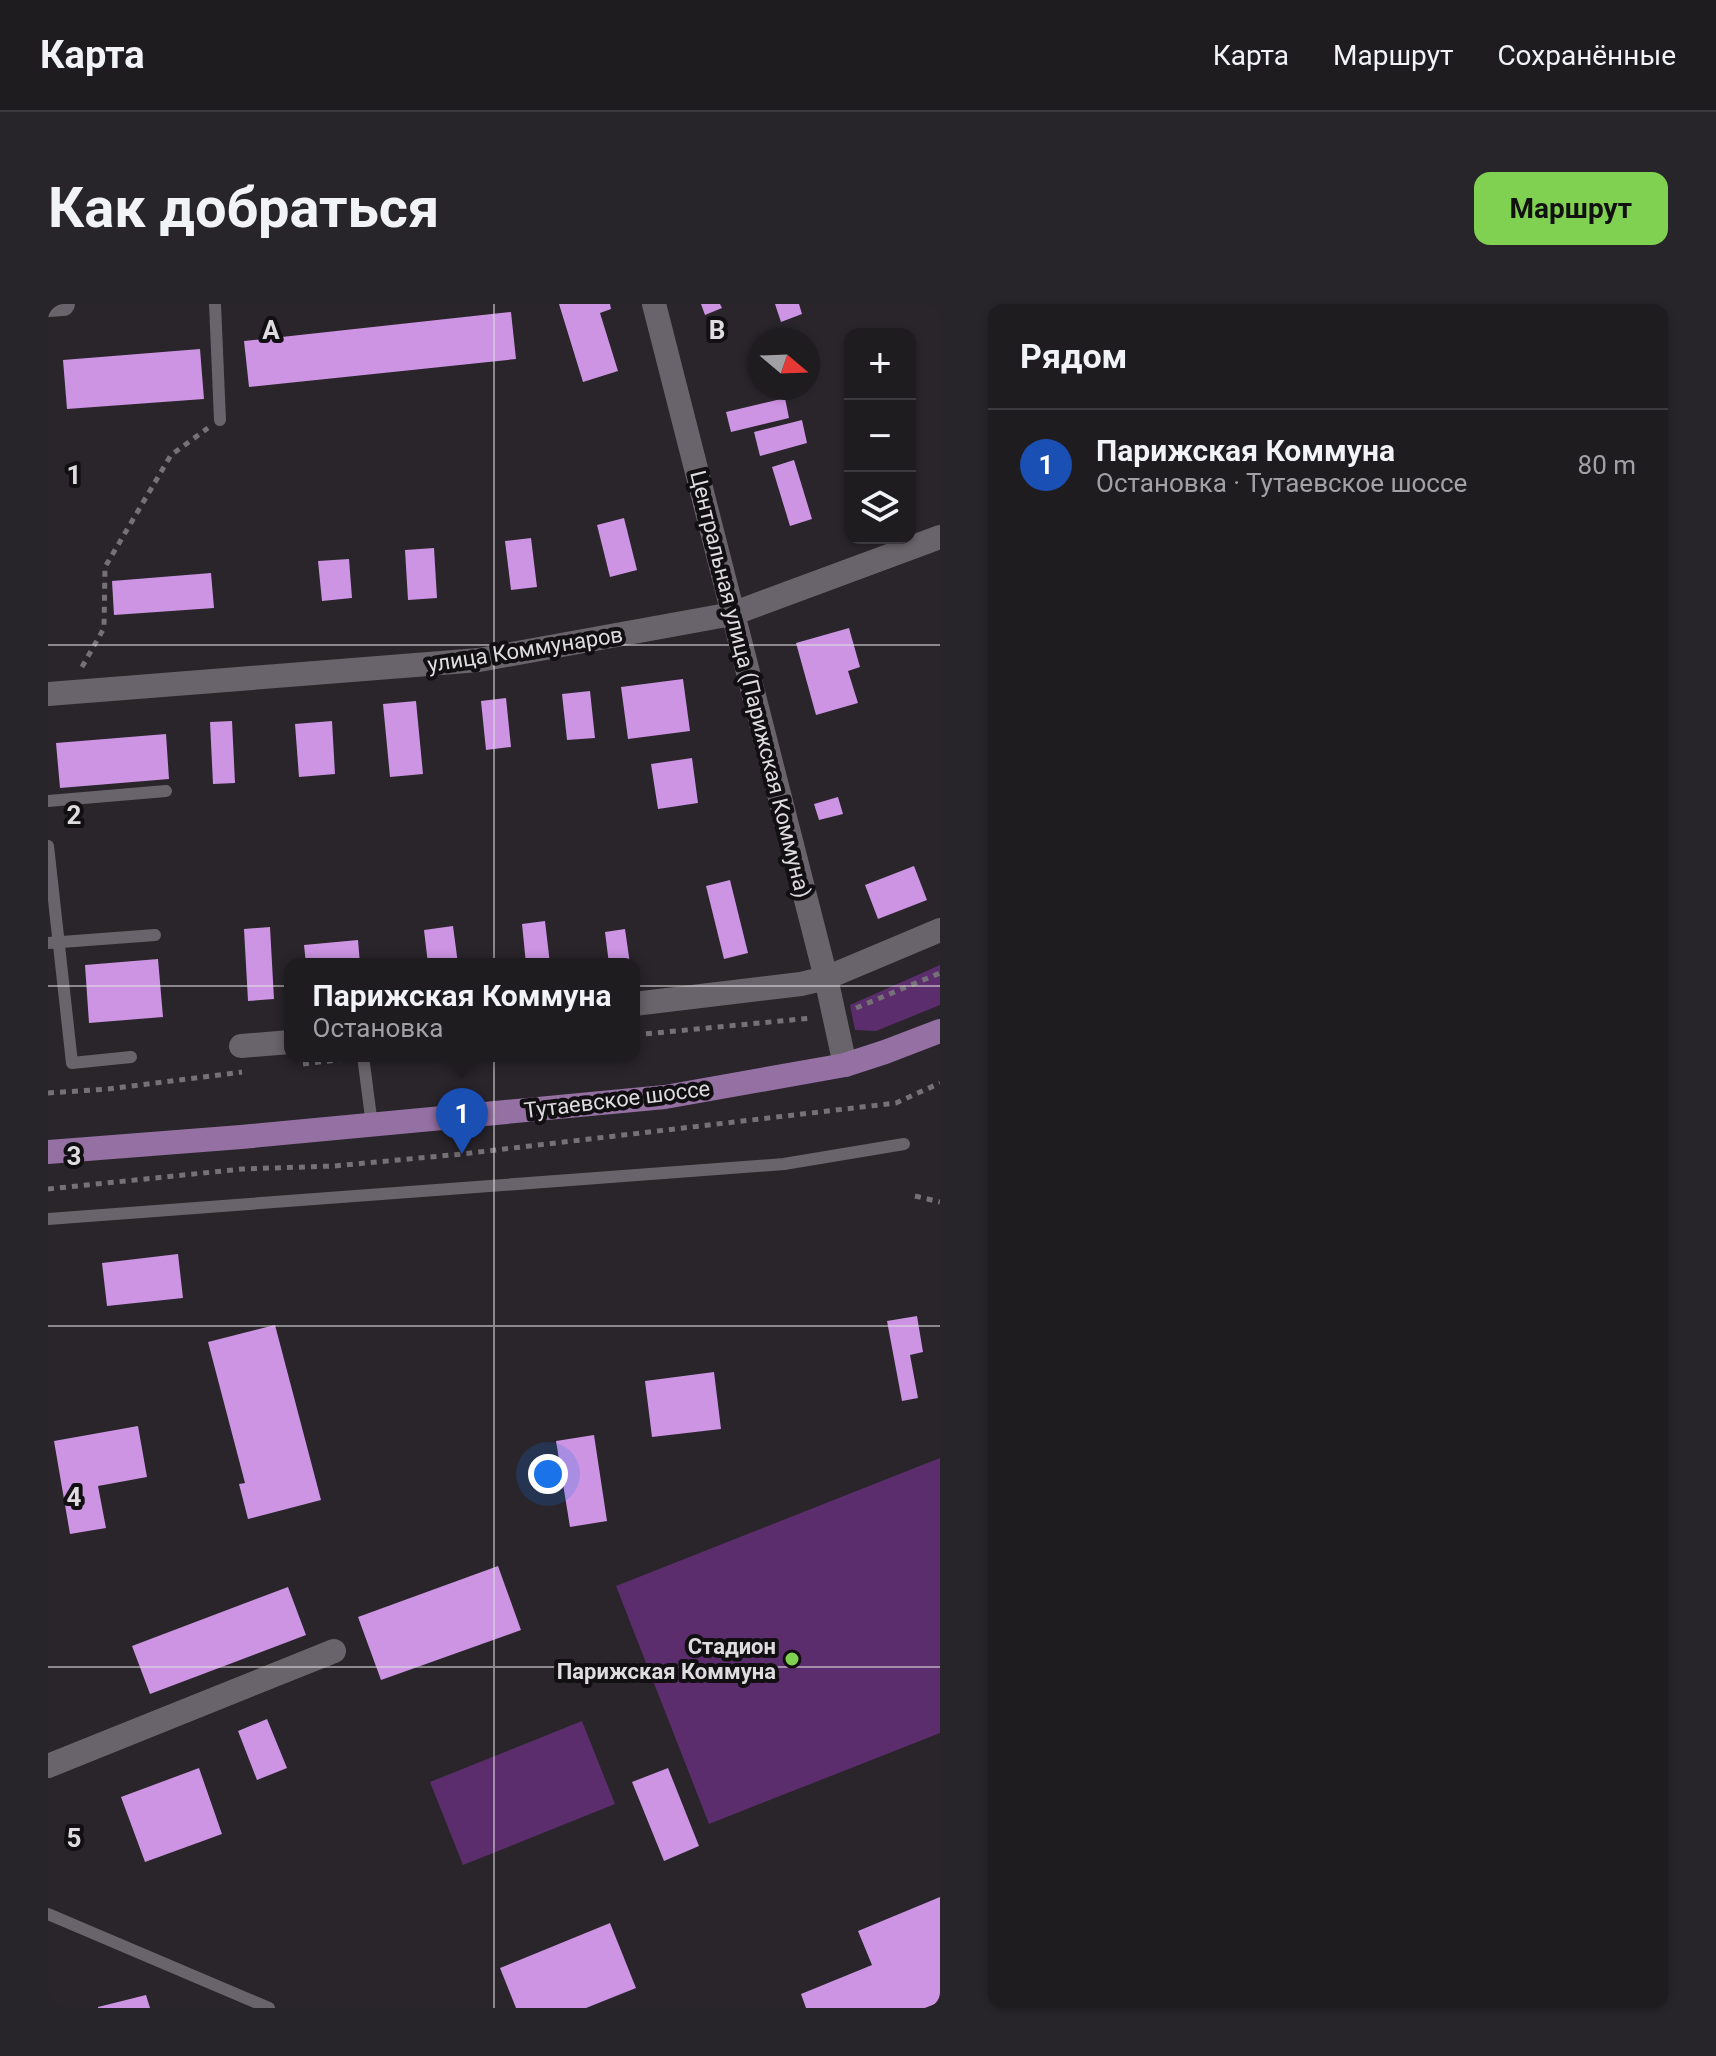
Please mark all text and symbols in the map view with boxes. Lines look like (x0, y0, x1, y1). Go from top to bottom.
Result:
text: Карта (40, 33, 145, 77)
text: Карта (1213, 39, 1289, 72)
text: Маршрут (1333, 39, 1453, 72)
text: Сохранённые (1497, 39, 1676, 72)
button: Маршрут (1474, 172, 1668, 245)
text: Как добраться (48, 175, 439, 241)
text: A (262, 315, 280, 345)
text: B (709, 315, 725, 345)
north arrow (748, 328, 820, 400)
map controls (844, 328, 916, 544)
button: + (844, 328, 916, 400)
text: Рядом (1020, 336, 1127, 376)
button: − (844, 400, 916, 472)
text: Парижская Коммуна (1096, 433, 1395, 468)
text: 1 (1039, 450, 1053, 480)
text: 80 m (1578, 450, 1636, 480)
text: 1 (67, 460, 81, 490)
street label: Центральная улица (Парижская Коммуна) (684, 468, 816, 901)
text: Остановка · Тутаевское шоссе (1096, 468, 1467, 498)
button: layers (844, 472, 916, 544)
street label: улица Коммунаров (426, 622, 625, 677)
text: 2 (67, 800, 81, 830)
popup (284, 958, 640, 1062)
text: Парижская Коммуна (313, 978, 612, 1013)
text: Остановка (313, 1013, 443, 1043)
street label: Тутаевское шоссе (523, 1076, 712, 1123)
pin: 1 (436, 1088, 488, 1154)
text: 3 (67, 1141, 81, 1171)
your location (528, 1454, 568, 1494)
text: 4 (67, 1482, 82, 1512)
place label: Стадион Парижская Коммуна (557, 1634, 776, 1684)
marker: Стадион Парижская Коммуна (783, 1650, 801, 1668)
text: 5 (67, 1823, 81, 1853)

